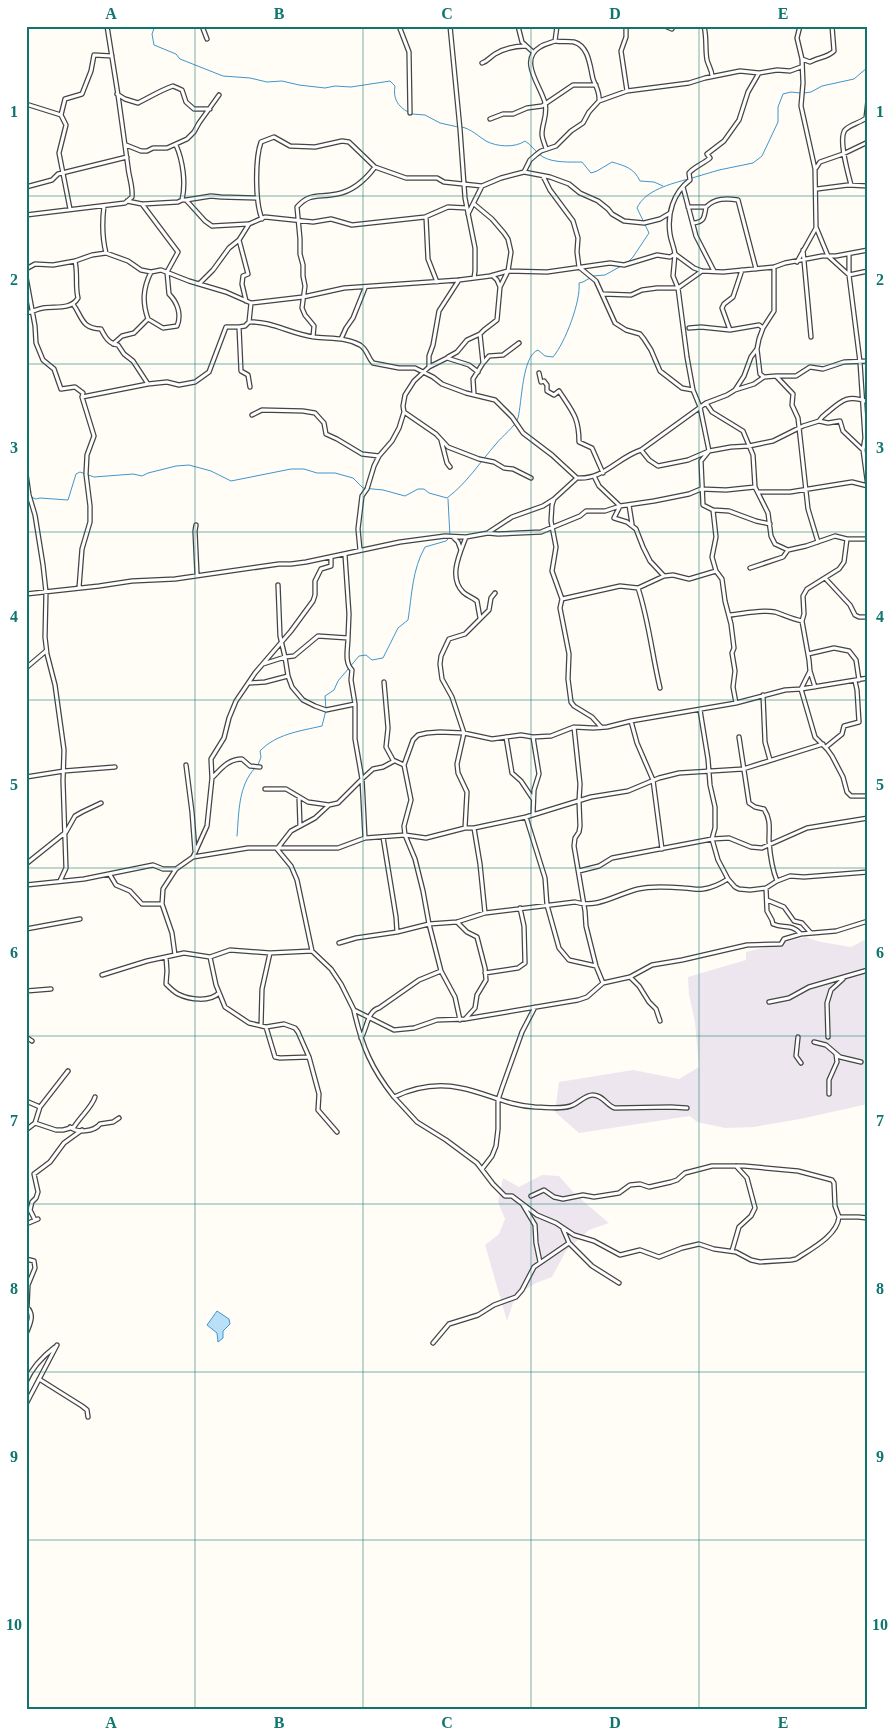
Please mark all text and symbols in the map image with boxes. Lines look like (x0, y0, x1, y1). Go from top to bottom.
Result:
text: A (105, 5, 117, 22)
text: B (274, 5, 285, 22)
text: C (441, 5, 453, 22)
text: D (609, 5, 621, 22)
text: E (778, 5, 788, 22)
text: 1 (10, 103, 18, 120)
text: 1 (876, 103, 884, 120)
text: 2 (10, 271, 18, 288)
text: 2 (876, 271, 884, 288)
text: 3 (10, 439, 18, 456)
text: 3 (876, 439, 884, 456)
text: 4 (10, 608, 18, 625)
text: 4 (876, 608, 884, 625)
text: 5 (10, 776, 18, 793)
text: 5 (876, 776, 884, 793)
text: 6 (10, 944, 18, 961)
text: 6 (876, 944, 884, 961)
text: 7 (10, 1112, 18, 1129)
text: 7 (876, 1112, 884, 1129)
text: 8 (10, 1280, 18, 1297)
text: 8 (876, 1280, 884, 1297)
text: 9 (10, 1448, 18, 1465)
text: 9 (876, 1448, 884, 1465)
text: 10 (6, 1616, 22, 1633)
text: 10 (872, 1616, 888, 1633)
text: A (105, 1714, 117, 1731)
text: B (274, 1714, 285, 1731)
text: C (441, 1714, 453, 1731)
text: D (609, 1714, 621, 1731)
text: E (778, 1714, 788, 1731)

